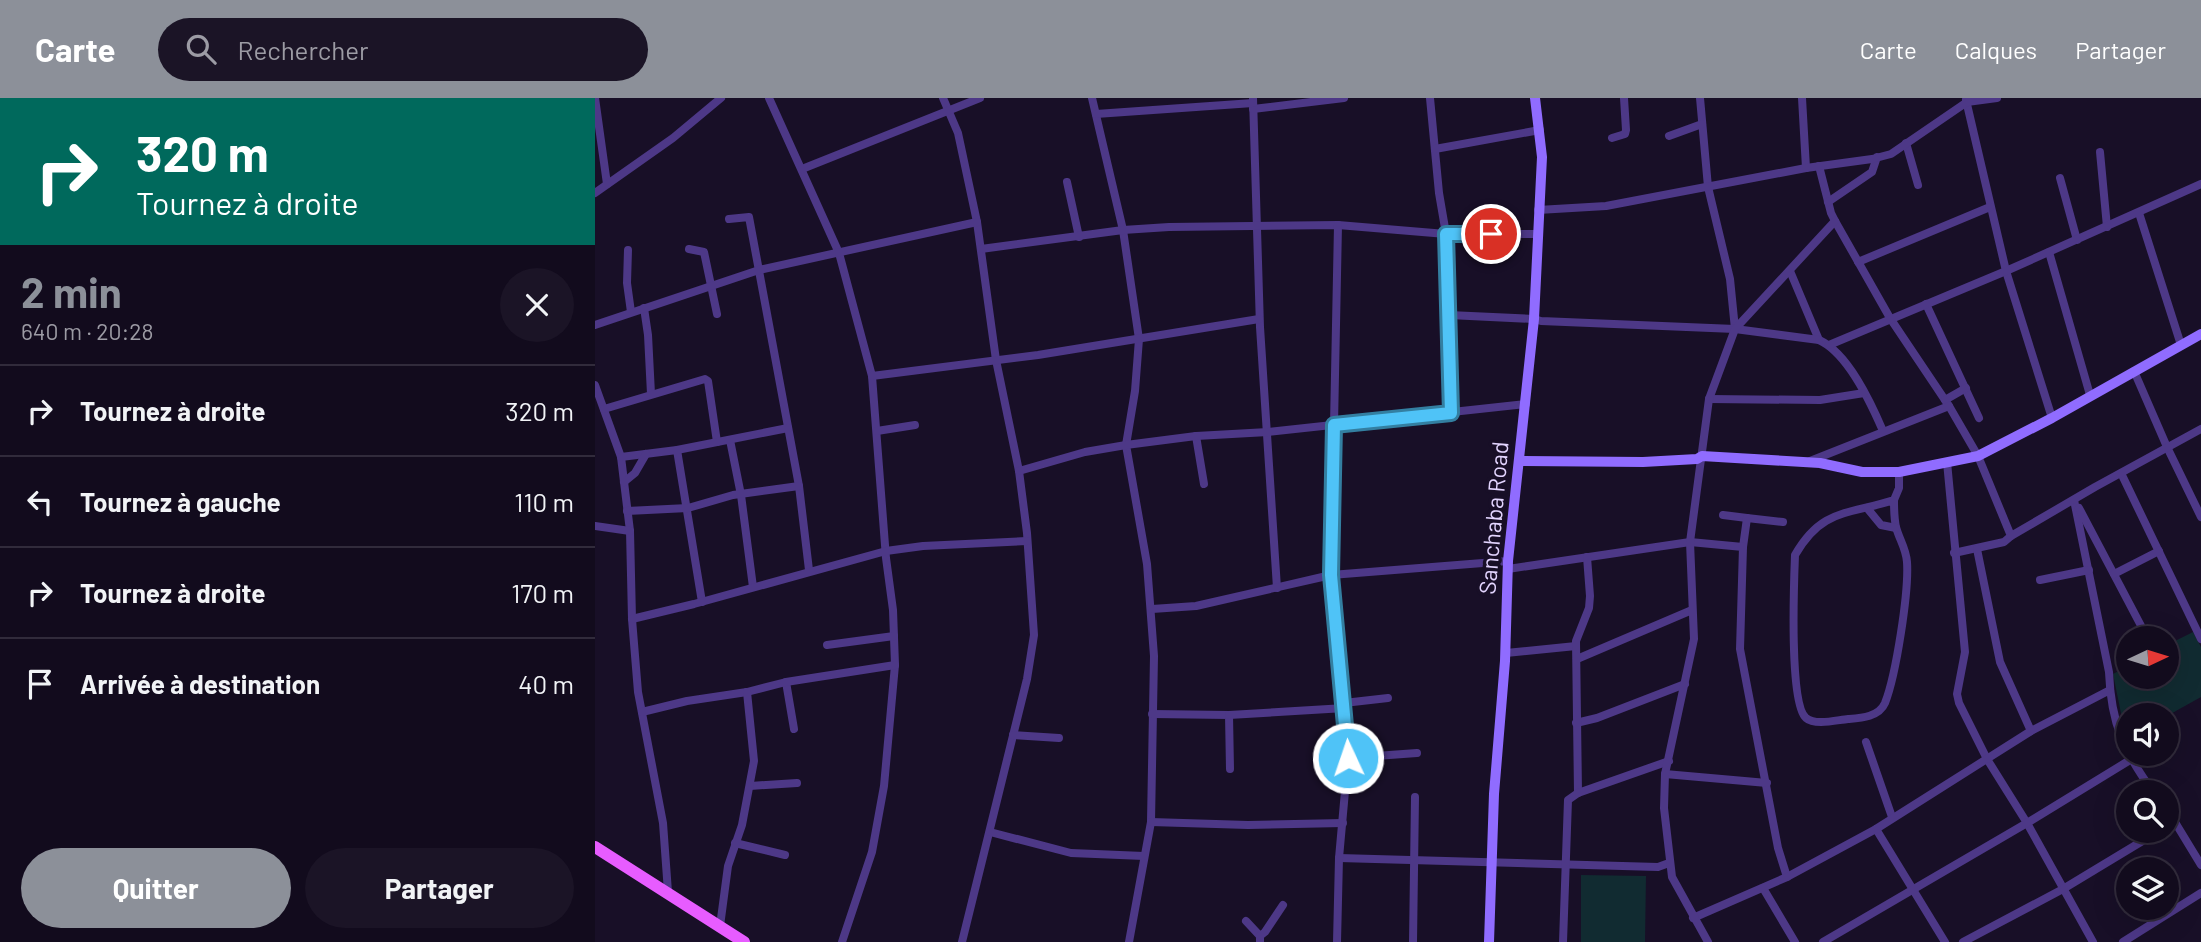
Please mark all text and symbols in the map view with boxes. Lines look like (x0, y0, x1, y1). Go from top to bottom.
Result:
search box (158, 18, 648, 81)
text: Carte (35, 29, 116, 69)
icon: search (182, 30, 220, 68)
text: Rechercher (238, 34, 368, 65)
text: Carte (1860, 35, 1917, 64)
text: Calques (1955, 35, 2037, 64)
text: Partager (2075, 35, 2166, 64)
text: 320 m (136, 123, 269, 182)
icon: right (21, 126, 112, 217)
text: Tournez à droite (136, 183, 358, 221)
pin (1461, 204, 1521, 264)
icon: arrive (1472, 215, 1510, 253)
text: 2 min (21, 266, 122, 316)
button: close (500, 268, 574, 342)
text: 640 m · 20:28 (21, 317, 154, 345)
icon: right (21, 392, 59, 430)
text: Tournez à droite (80, 395, 265, 426)
text: 320 m (505, 395, 574, 426)
street label: Sanchaba Road (1472, 440, 1514, 595)
icon: left (21, 483, 59, 521)
text: Tournez à gauche (80, 486, 281, 517)
text: 110 m (514, 486, 574, 517)
icon: right (21, 574, 59, 612)
text: Tournez à droite (80, 577, 265, 608)
text: 170 m (511, 577, 574, 608)
north arrow (2116, 626, 2179, 690)
map controls (2116, 626, 2179, 920)
icon: arrive (21, 665, 59, 703)
text: Arrivée à destination (80, 668, 320, 699)
text: 40 m (518, 668, 574, 699)
button: sound (2116, 703, 2179, 766)
position arrow (1311, 721, 1385, 795)
button: search (2116, 780, 2179, 843)
button: Quitter (21, 848, 291, 928)
button: Partager (305, 848, 574, 928)
button: layers (2116, 857, 2179, 920)

